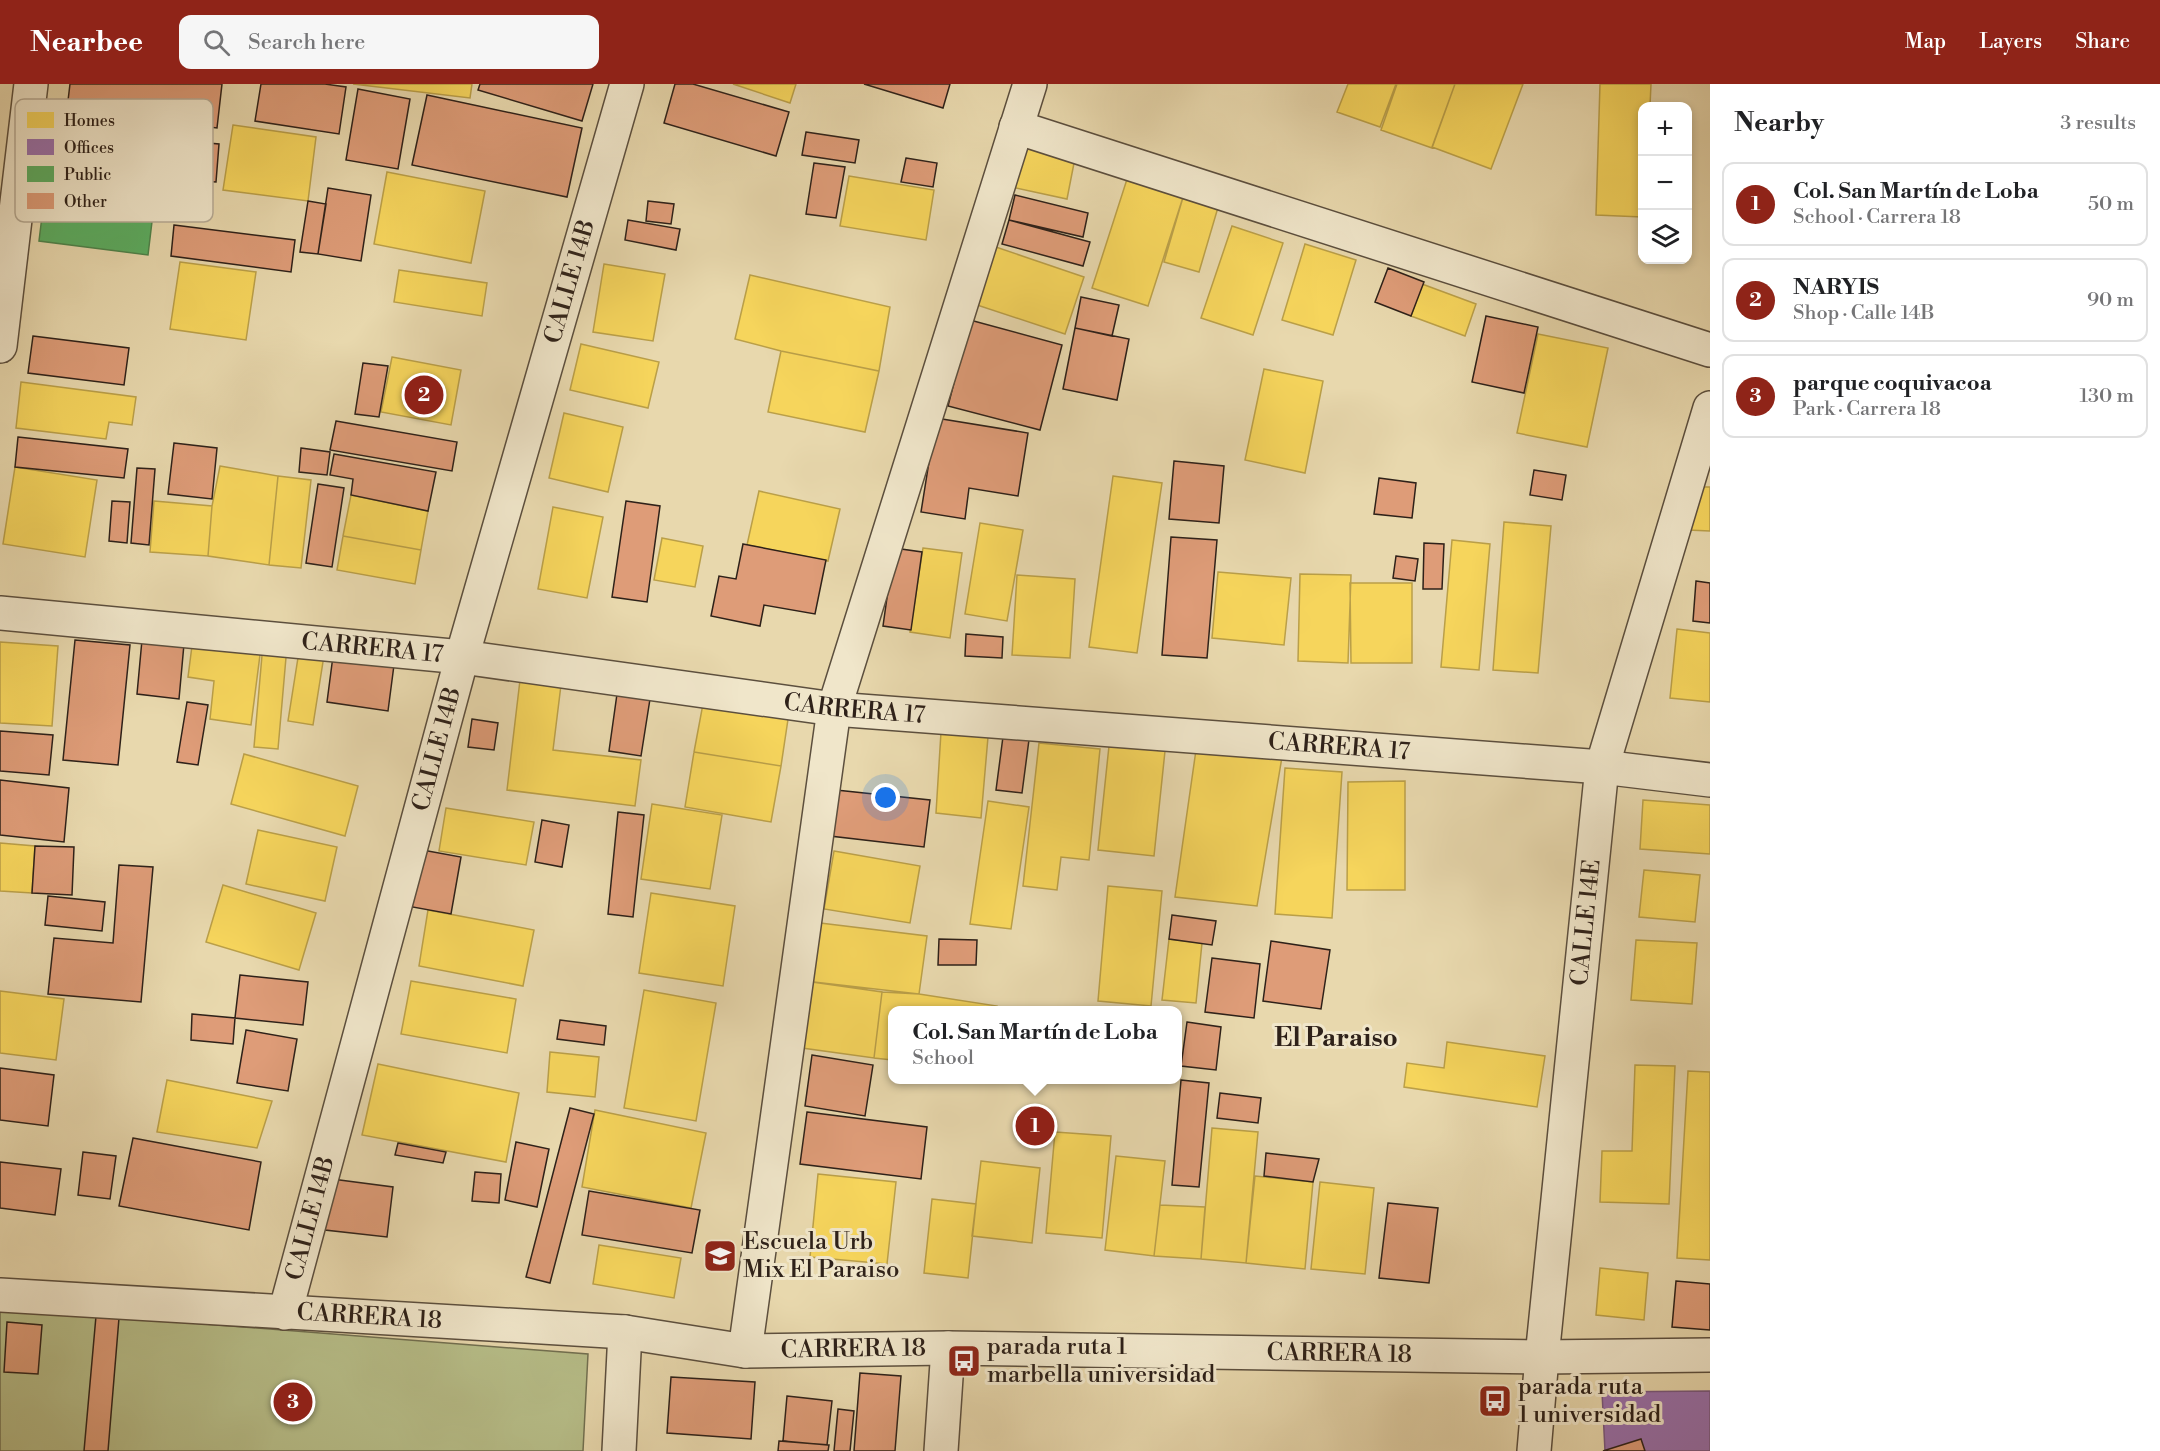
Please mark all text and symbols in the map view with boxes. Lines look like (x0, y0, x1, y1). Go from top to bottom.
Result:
search box (179, 15, 599, 69)
text: Nearbee (30, 25, 143, 60)
icon: search (200, 26, 233, 59)
text: Search here (248, 29, 365, 56)
text: Map (1905, 29, 1946, 55)
text: Layers (1979, 29, 2042, 55)
text: Share (2075, 29, 2130, 55)
legend (15, 99, 213, 222)
map controls (1638, 102, 1692, 264)
button: + (1638, 102, 1692, 156)
text: Nearby (1734, 107, 1824, 139)
text: Homes (64, 111, 115, 131)
text: 3 results (2060, 111, 2136, 136)
text: Offices (64, 138, 114, 158)
button: − (1638, 156, 1692, 210)
text: Public (64, 165, 111, 185)
text: Col. San Martín de Loba (1793, 178, 2039, 205)
text: Other (64, 192, 107, 212)
text: 1 (1751, 192, 1760, 217)
text: 50 m (2088, 192, 2134, 217)
text: School · Carrera 18 (1793, 205, 1961, 230)
button: layers (1638, 210, 1692, 264)
street label: CALLE 14B (538, 216, 602, 347)
text: NARYIS (1793, 274, 1879, 301)
text: 2 (1749, 288, 1762, 313)
text: 90 m (2087, 288, 2134, 313)
text: Shop · Calle 14B (1793, 301, 1934, 326)
text: parque coquivacoa (1793, 370, 1992, 397)
pin: 2 (404, 372, 444, 418)
text: 3 (1749, 384, 1762, 409)
text: 130 m (2079, 384, 2134, 409)
text: Park · Carrera 18 (1793, 397, 1941, 422)
street label: CARRERA 17 (300, 627, 445, 670)
street label: CALLE 14B (406, 684, 468, 815)
street label: CARRERA 17 (782, 687, 926, 731)
street label: CARRERA 17 (1267, 727, 1411, 767)
your location (871, 783, 900, 812)
street label: CALLE 14E (1565, 858, 1608, 987)
popup (888, 1006, 1182, 1084)
text: Col. San Martín de Loba (912, 1019, 1158, 1046)
district label: El Paraiso (1274, 1022, 1398, 1054)
text: School (912, 1046, 974, 1071)
pin: 1 (1016, 1104, 1054, 1148)
street label: CALLE 14B (279, 1153, 342, 1284)
place label: Escuela Urb Mix El Paraiso (743, 1227, 900, 1285)
school or university icon: Escuela Urb Mix El Paraiso (702, 1238, 738, 1274)
street label: CARRERA 18 (296, 1298, 443, 1336)
place label: parada ruta 1 marbella universidad (987, 1332, 1216, 1390)
street label: CARRERA 18 (780, 1333, 926, 1365)
street label: CARRERA 18 (1266, 1338, 1412, 1370)
bus stop icon: parada ruta 1 marbella universidad (946, 1343, 982, 1379)
place label: parada ruta 1 universidad (1518, 1372, 1661, 1430)
pin: 3 (274, 1380, 312, 1424)
bus stop icon: parada ruta 1 universidad (1477, 1383, 1513, 1419)

